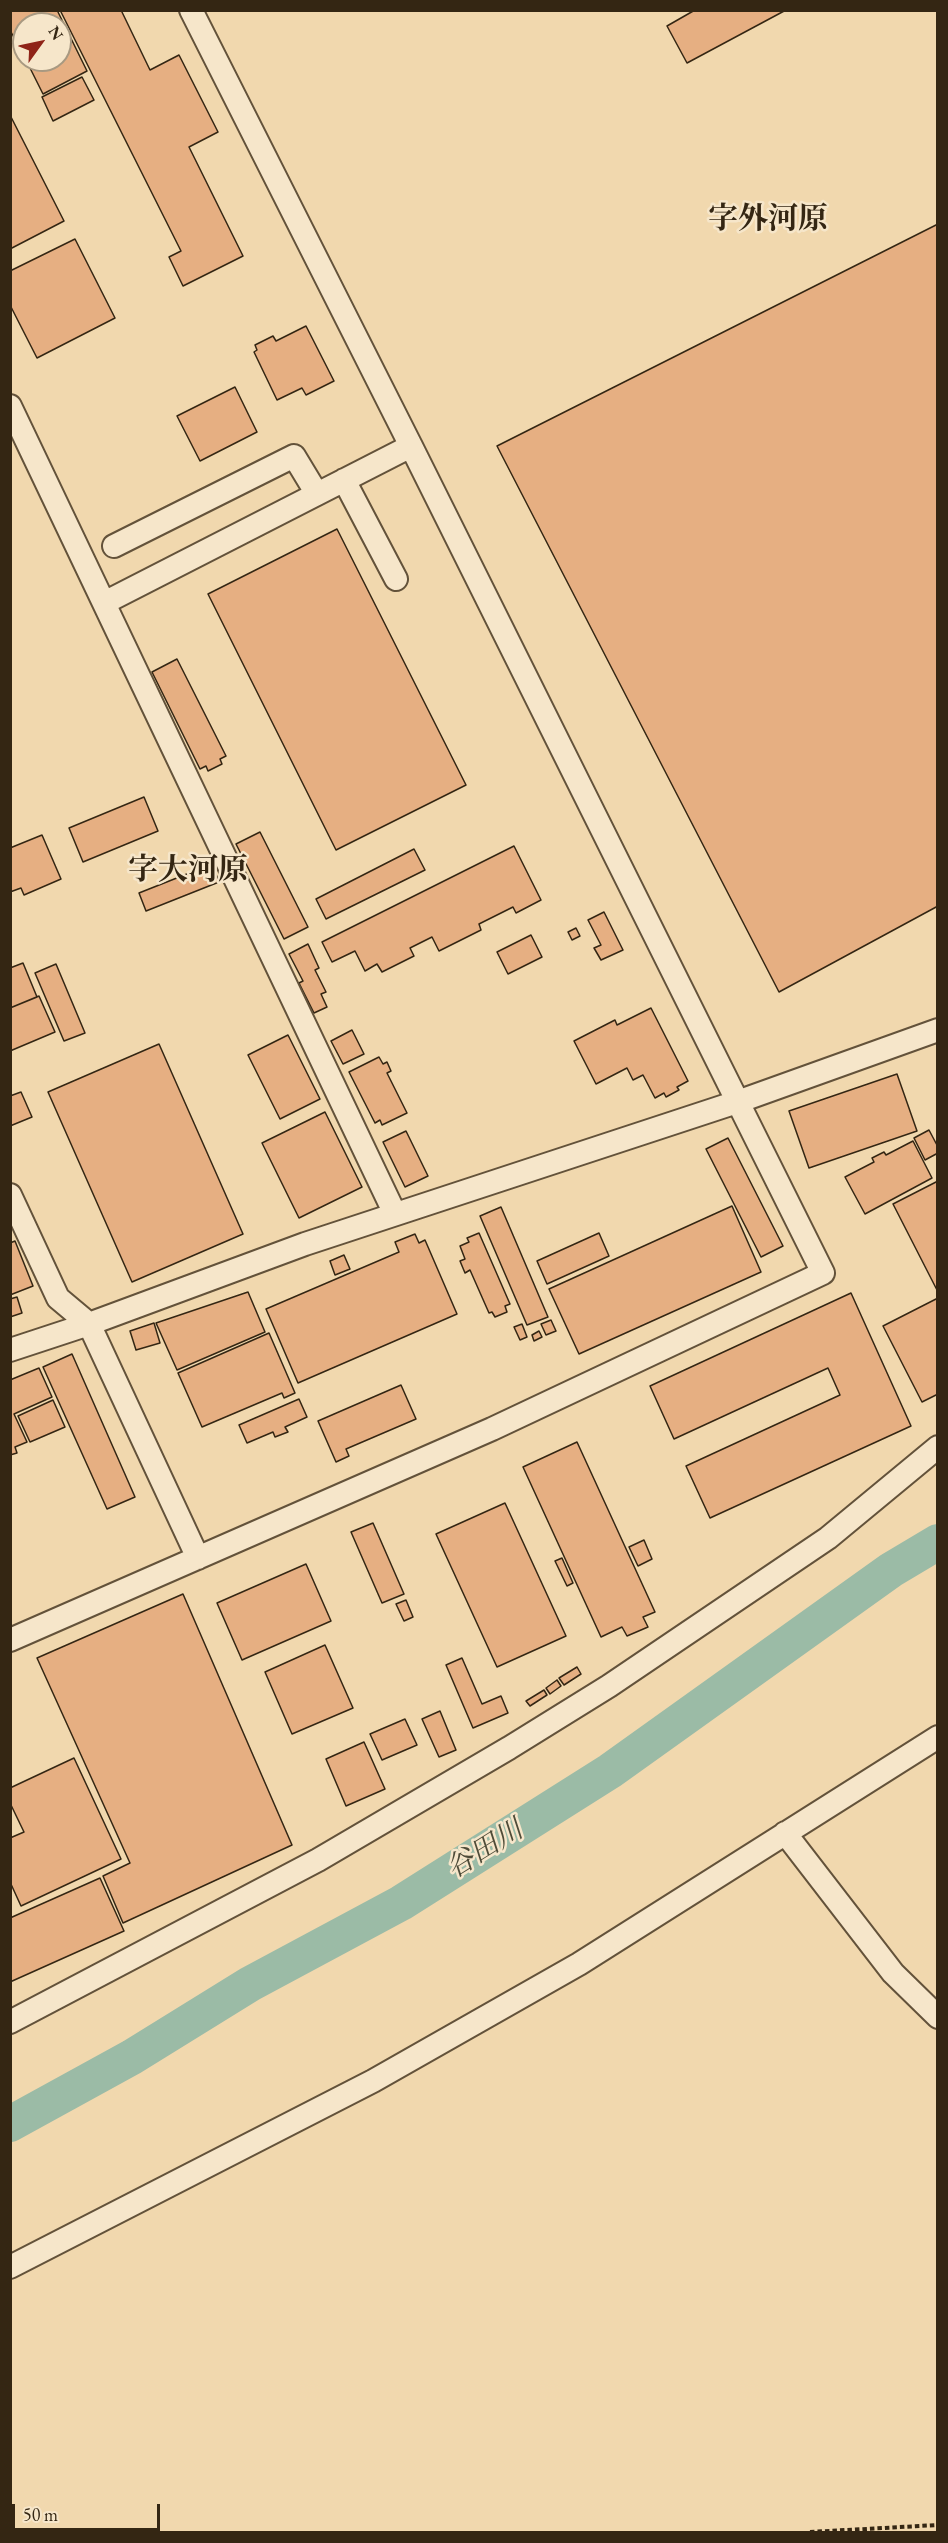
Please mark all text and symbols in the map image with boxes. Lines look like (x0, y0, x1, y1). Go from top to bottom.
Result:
north arrow (12, 12, 72, 72)
text: N (44, 22, 68, 44)
district label: 字外河原 (708, 202, 828, 238)
district label: 字大河原 (128, 853, 248, 889)
water label: 谷田川 (440, 1813, 530, 1887)
scale bar (15, 2492, 164, 2530)
text: 50 m (23, 2503, 58, 2526)

